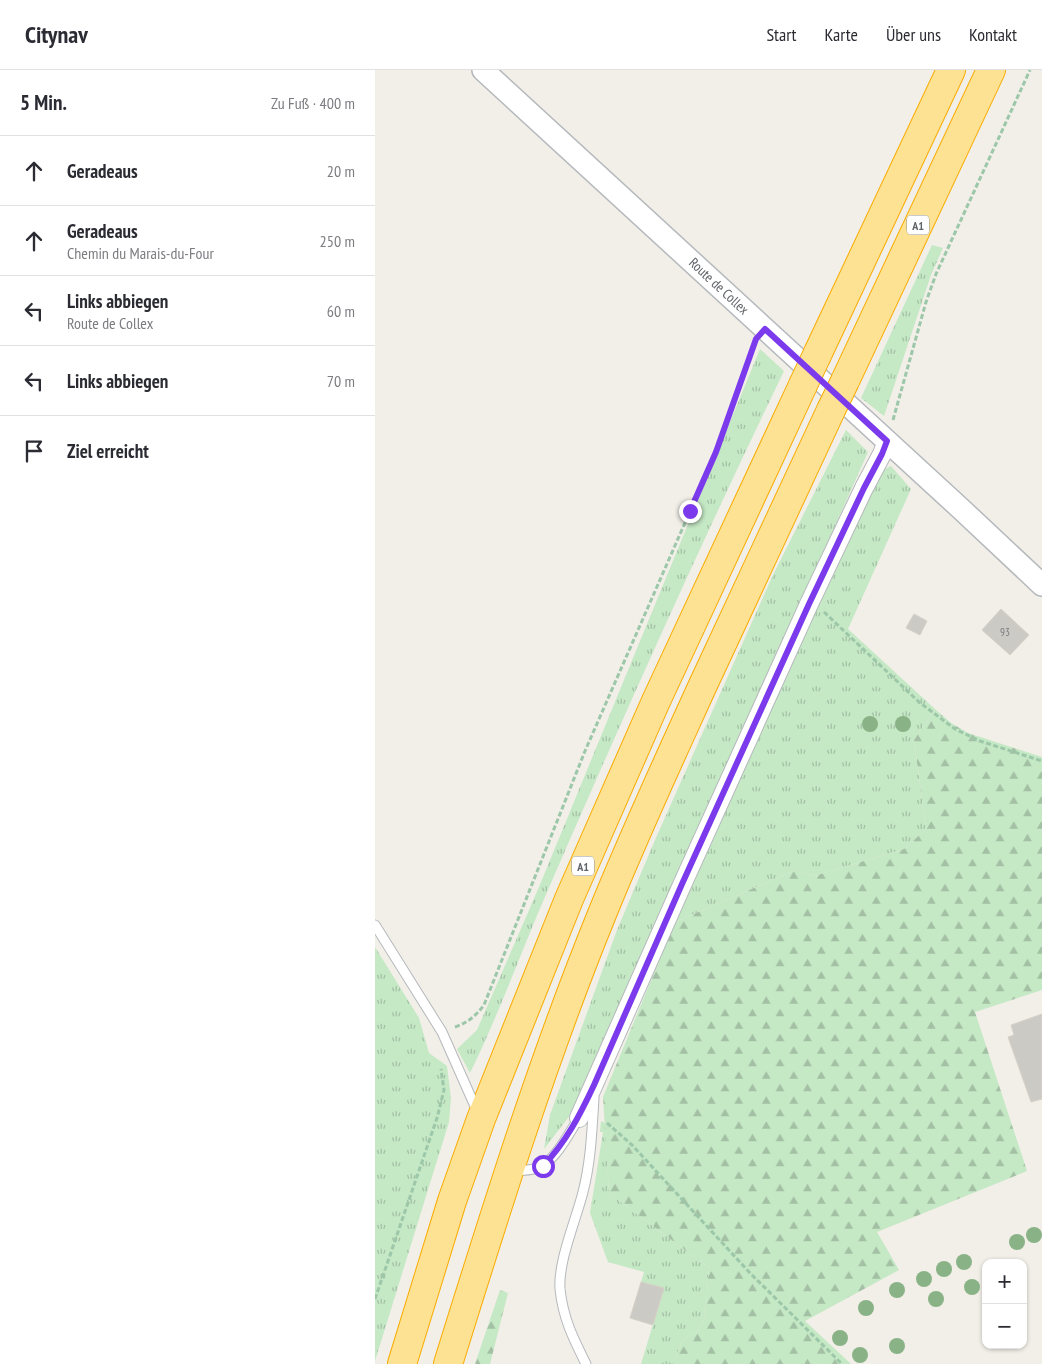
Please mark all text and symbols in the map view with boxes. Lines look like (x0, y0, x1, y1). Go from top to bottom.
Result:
text: Citynav (25, 19, 88, 50)
text: Start (766, 23, 797, 46)
text: Karte (825, 23, 858, 46)
text: Über uns (886, 23, 941, 46)
text: Kontakt (969, 23, 1017, 46)
text: 5 Min. (20, 89, 67, 116)
text: Zu Fuß · 400 m (271, 93, 355, 113)
icon: ahead (20, 157, 48, 185)
text: Geradeaus (67, 159, 138, 183)
text: 20 m (327, 161, 355, 181)
road number: A1 (907, 216, 929, 234)
text: Geradeaus (67, 219, 138, 243)
icon: ahead (20, 227, 48, 255)
text: 250 m (320, 231, 355, 251)
text: Chemin du Marais-du-Four (67, 243, 214, 263)
street label: Route de Collex (685, 254, 753, 318)
text: Links abbiegen (67, 289, 168, 313)
icon: left (20, 297, 48, 325)
text: 60 m (327, 301, 355, 321)
text: Route de Collex (67, 313, 153, 333)
icon: left (20, 367, 48, 395)
text: Links abbiegen (67, 369, 168, 393)
text: 70 m (327, 371, 355, 391)
icon: arrive (20, 437, 48, 465)
text: Ziel erreicht (67, 439, 149, 463)
route end (679, 500, 702, 523)
house number: 93 (1000, 625, 1010, 639)
road number: A1 (572, 856, 594, 876)
route start (532, 1155, 555, 1178)
map controls (982, 1259, 1027, 1349)
button: + (982, 1259, 1027, 1304)
button: − (982, 1304, 1027, 1349)

